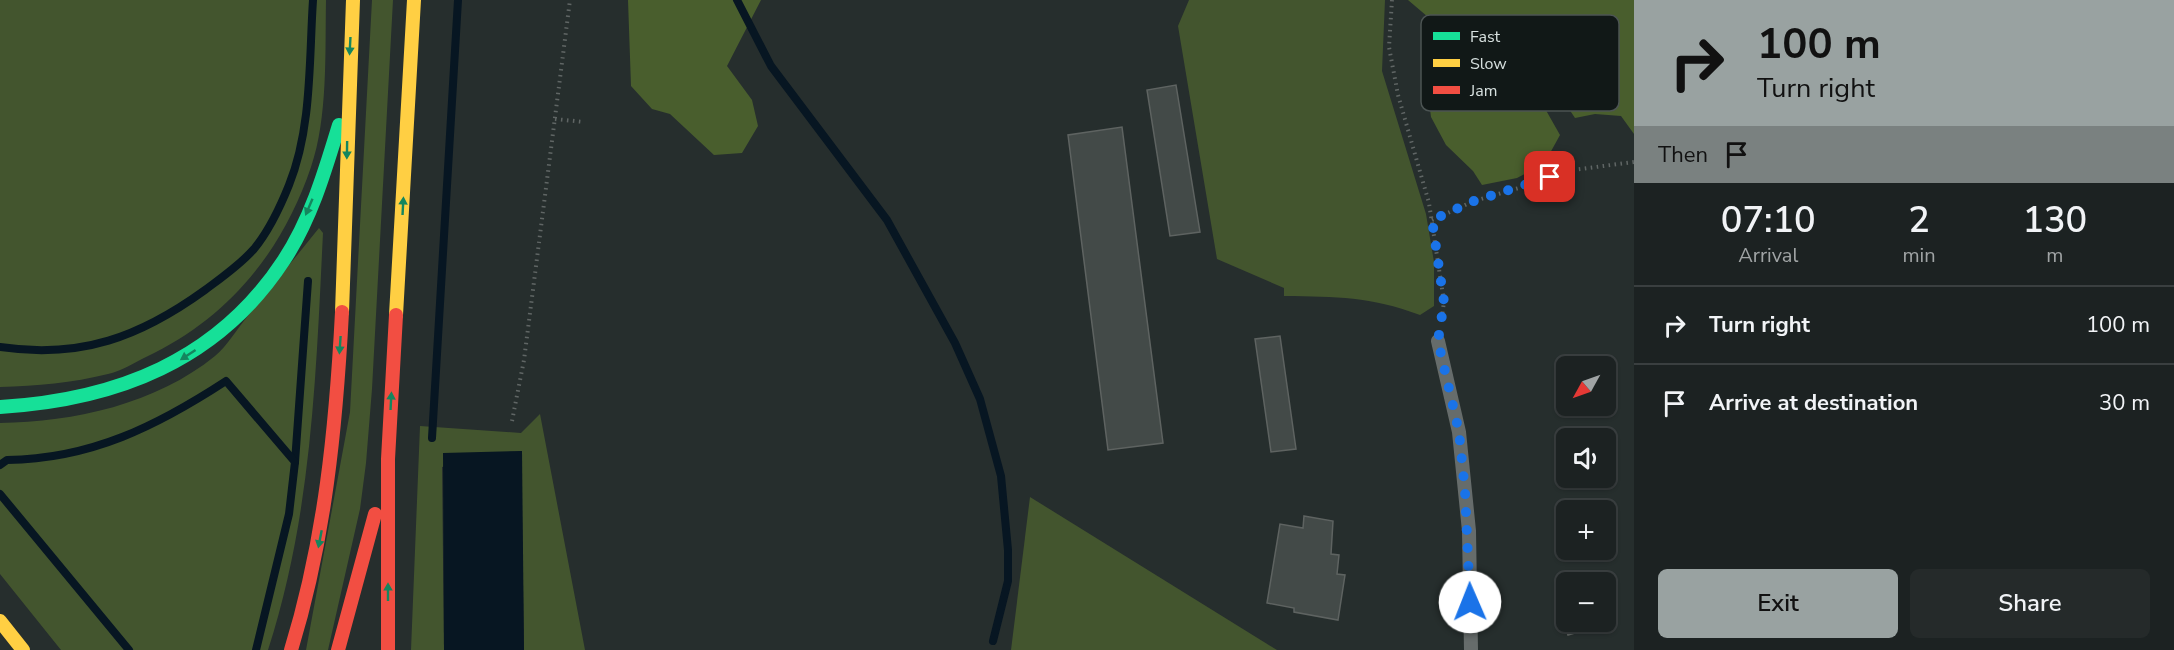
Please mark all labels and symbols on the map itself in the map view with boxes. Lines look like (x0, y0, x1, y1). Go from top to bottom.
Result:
legend (1421, 15, 1619, 111)
text: Fast (1470, 26, 1501, 48)
one-way arrow (346, 36, 355, 55)
text: Slow (1470, 53, 1507, 75)
text: Jam (1469, 80, 1497, 102)
one-way arrow (342, 141, 352, 160)
pin (1524, 151, 1575, 202)
one-way arrow (398, 197, 407, 216)
one-way arrow (304, 198, 314, 216)
one-way arrow (336, 336, 345, 355)
one-way arrow (180, 349, 196, 360)
north arrow (1556, 356, 1616, 416)
one-way arrow (387, 391, 396, 410)
one-way arrow (315, 530, 324, 549)
position arrow (1438, 570, 1502, 634)
one-way arrow (383, 582, 393, 601)

